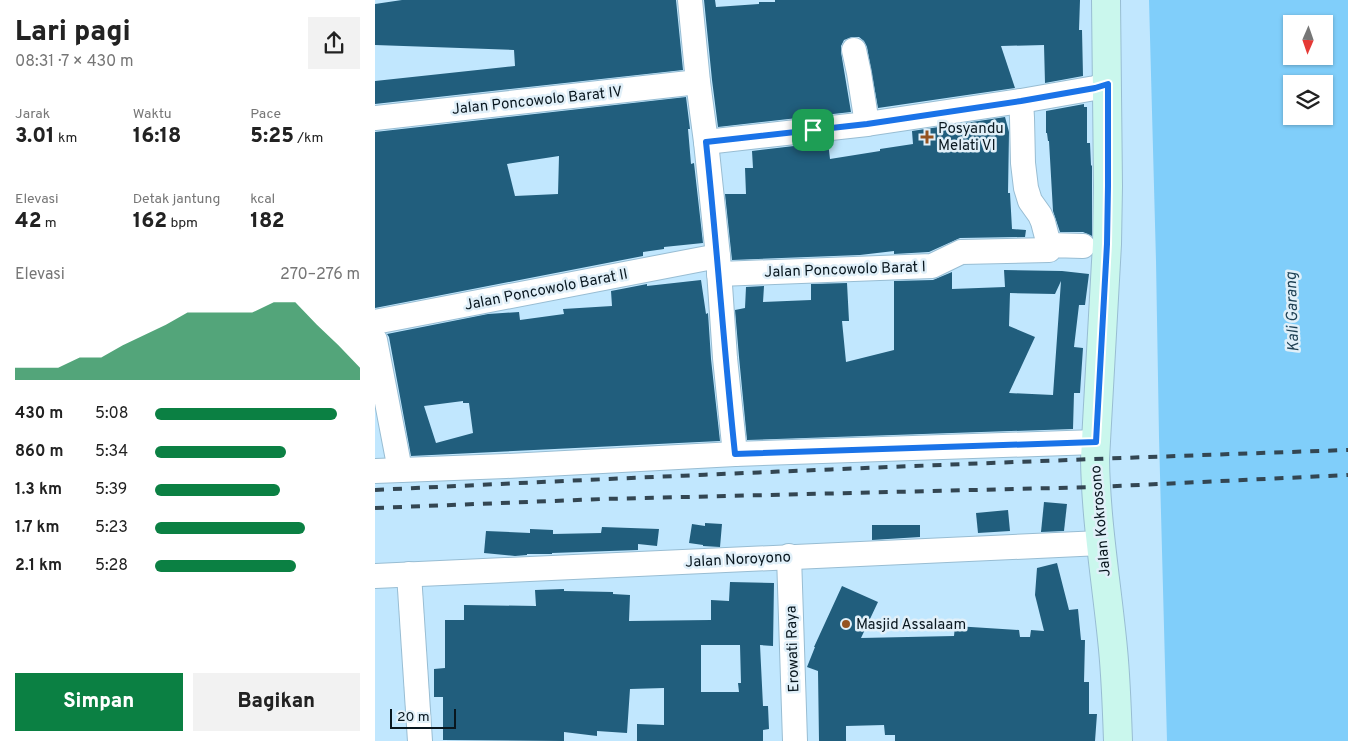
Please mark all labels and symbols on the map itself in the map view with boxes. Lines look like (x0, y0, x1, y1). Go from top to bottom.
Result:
north arrow (1283, 15, 1333, 65)
street label: Jalan Poncowolo Barat IV (451, 83, 624, 120)
pin (792, 109, 834, 151)
place label: Posyandu Melati VI (938, 120, 1004, 156)
marker: Posyandu Melati VI (920, 130, 934, 144)
street label: Jalan Poncowolo Barat I (764, 258, 926, 283)
street label: Jalan Poncowolo Barat II (463, 265, 630, 316)
water label: Kali Garang (1282, 271, 1304, 352)
street label: Jalan Kokrosono (1087, 464, 1116, 577)
street label: Jalan Noroyono (685, 548, 791, 573)
street label: Erowati Raya (782, 605, 805, 693)
place label: Masjid Assalaam (856, 616, 966, 635)
marker: Masjid Assalaam (840, 618, 852, 630)
scale bar (390, 706, 456, 729)

